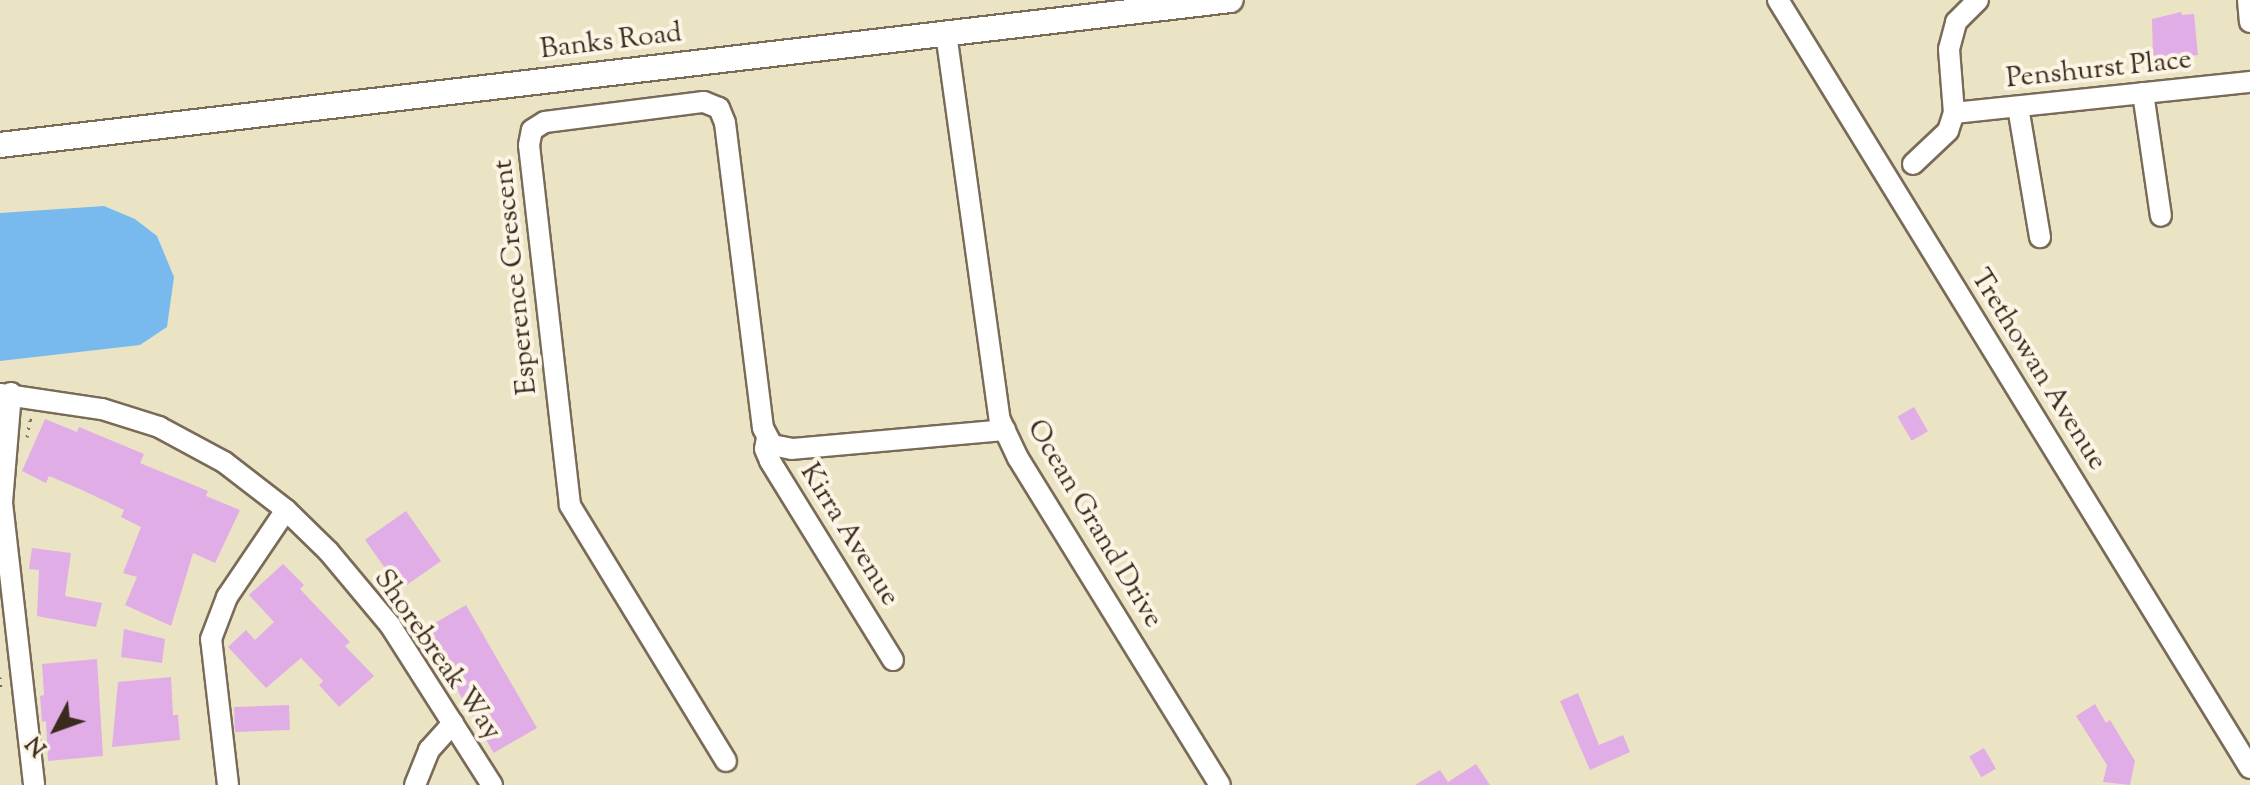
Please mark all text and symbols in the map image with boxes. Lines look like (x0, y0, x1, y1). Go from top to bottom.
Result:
street label: Banks Road (538, 17, 684, 67)
street label: Penshurst Place (2005, 44, 2193, 96)
street label: Esperence Crescent (487, 158, 545, 396)
street label: Trethowan Avenue (1963, 263, 2113, 477)
street label: Ocean Grand Drive (1019, 414, 1169, 634)
street label: Kirra Avenue (792, 458, 906, 612)
street label: Shorebreak Way (366, 563, 508, 747)
north arrow (16, 689, 96, 769)
text: N (20, 728, 56, 762)

